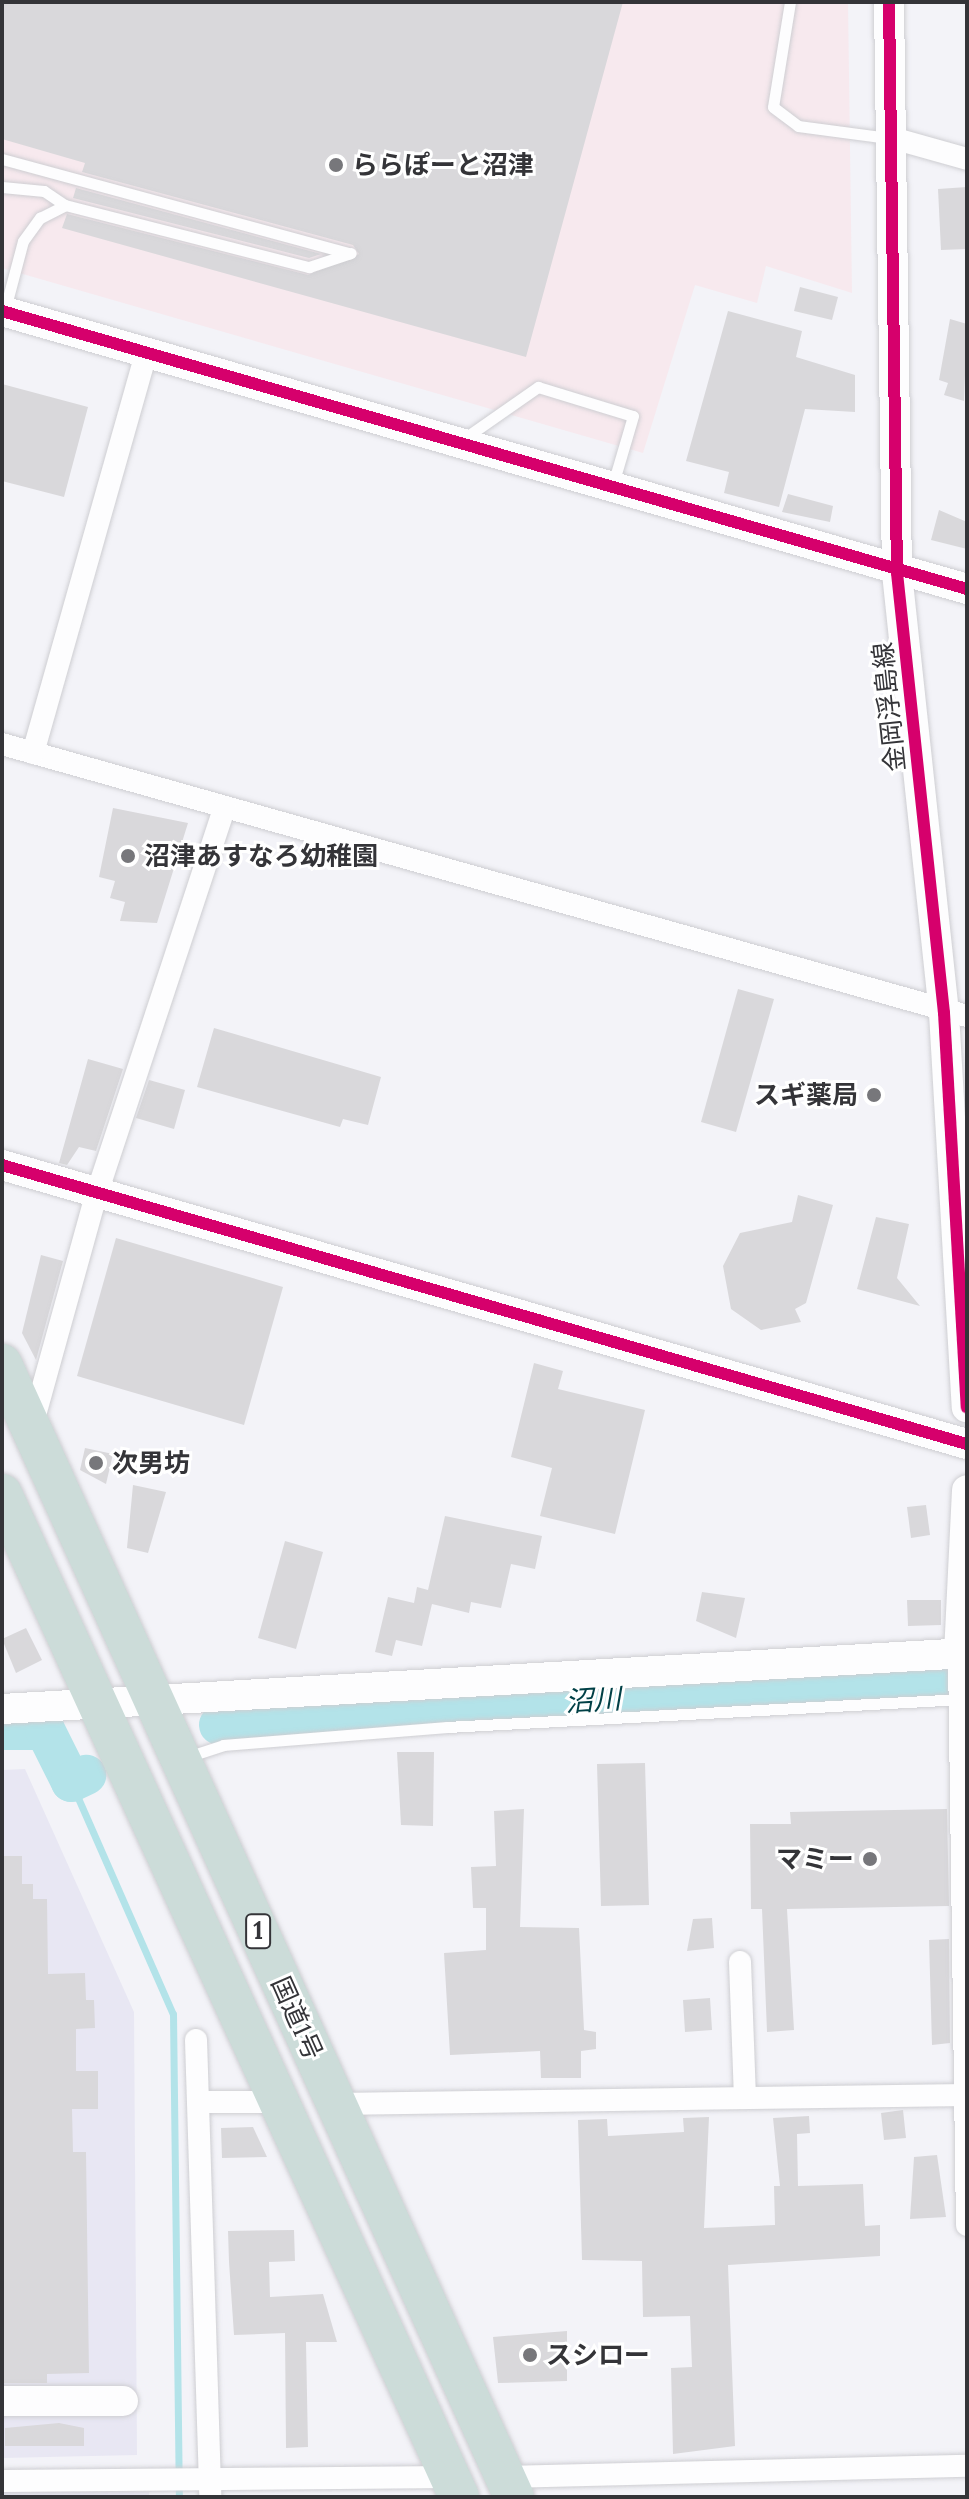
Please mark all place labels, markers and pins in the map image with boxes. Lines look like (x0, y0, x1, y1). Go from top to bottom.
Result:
place label: ららぽーと沼津 (352, 149, 534, 181)
marker: ららぽーと沼津 (327, 156, 345, 174)
place label: 沼津あすなろ幼稚園 (144, 840, 378, 872)
marker: 沼津あすなろ幼稚園 (119, 847, 137, 865)
place label: スギ薬局 (754, 1079, 858, 1111)
marker: スギ薬局 (865, 1086, 883, 1104)
place label: 次男坊 (112, 1447, 190, 1479)
marker: 次男坊 (87, 1454, 105, 1472)
place label: マミー (776, 1843, 854, 1875)
marker: マミー (861, 1850, 879, 1868)
place label: スシロー (546, 2339, 650, 2371)
marker: スシロー (521, 2346, 539, 2364)

